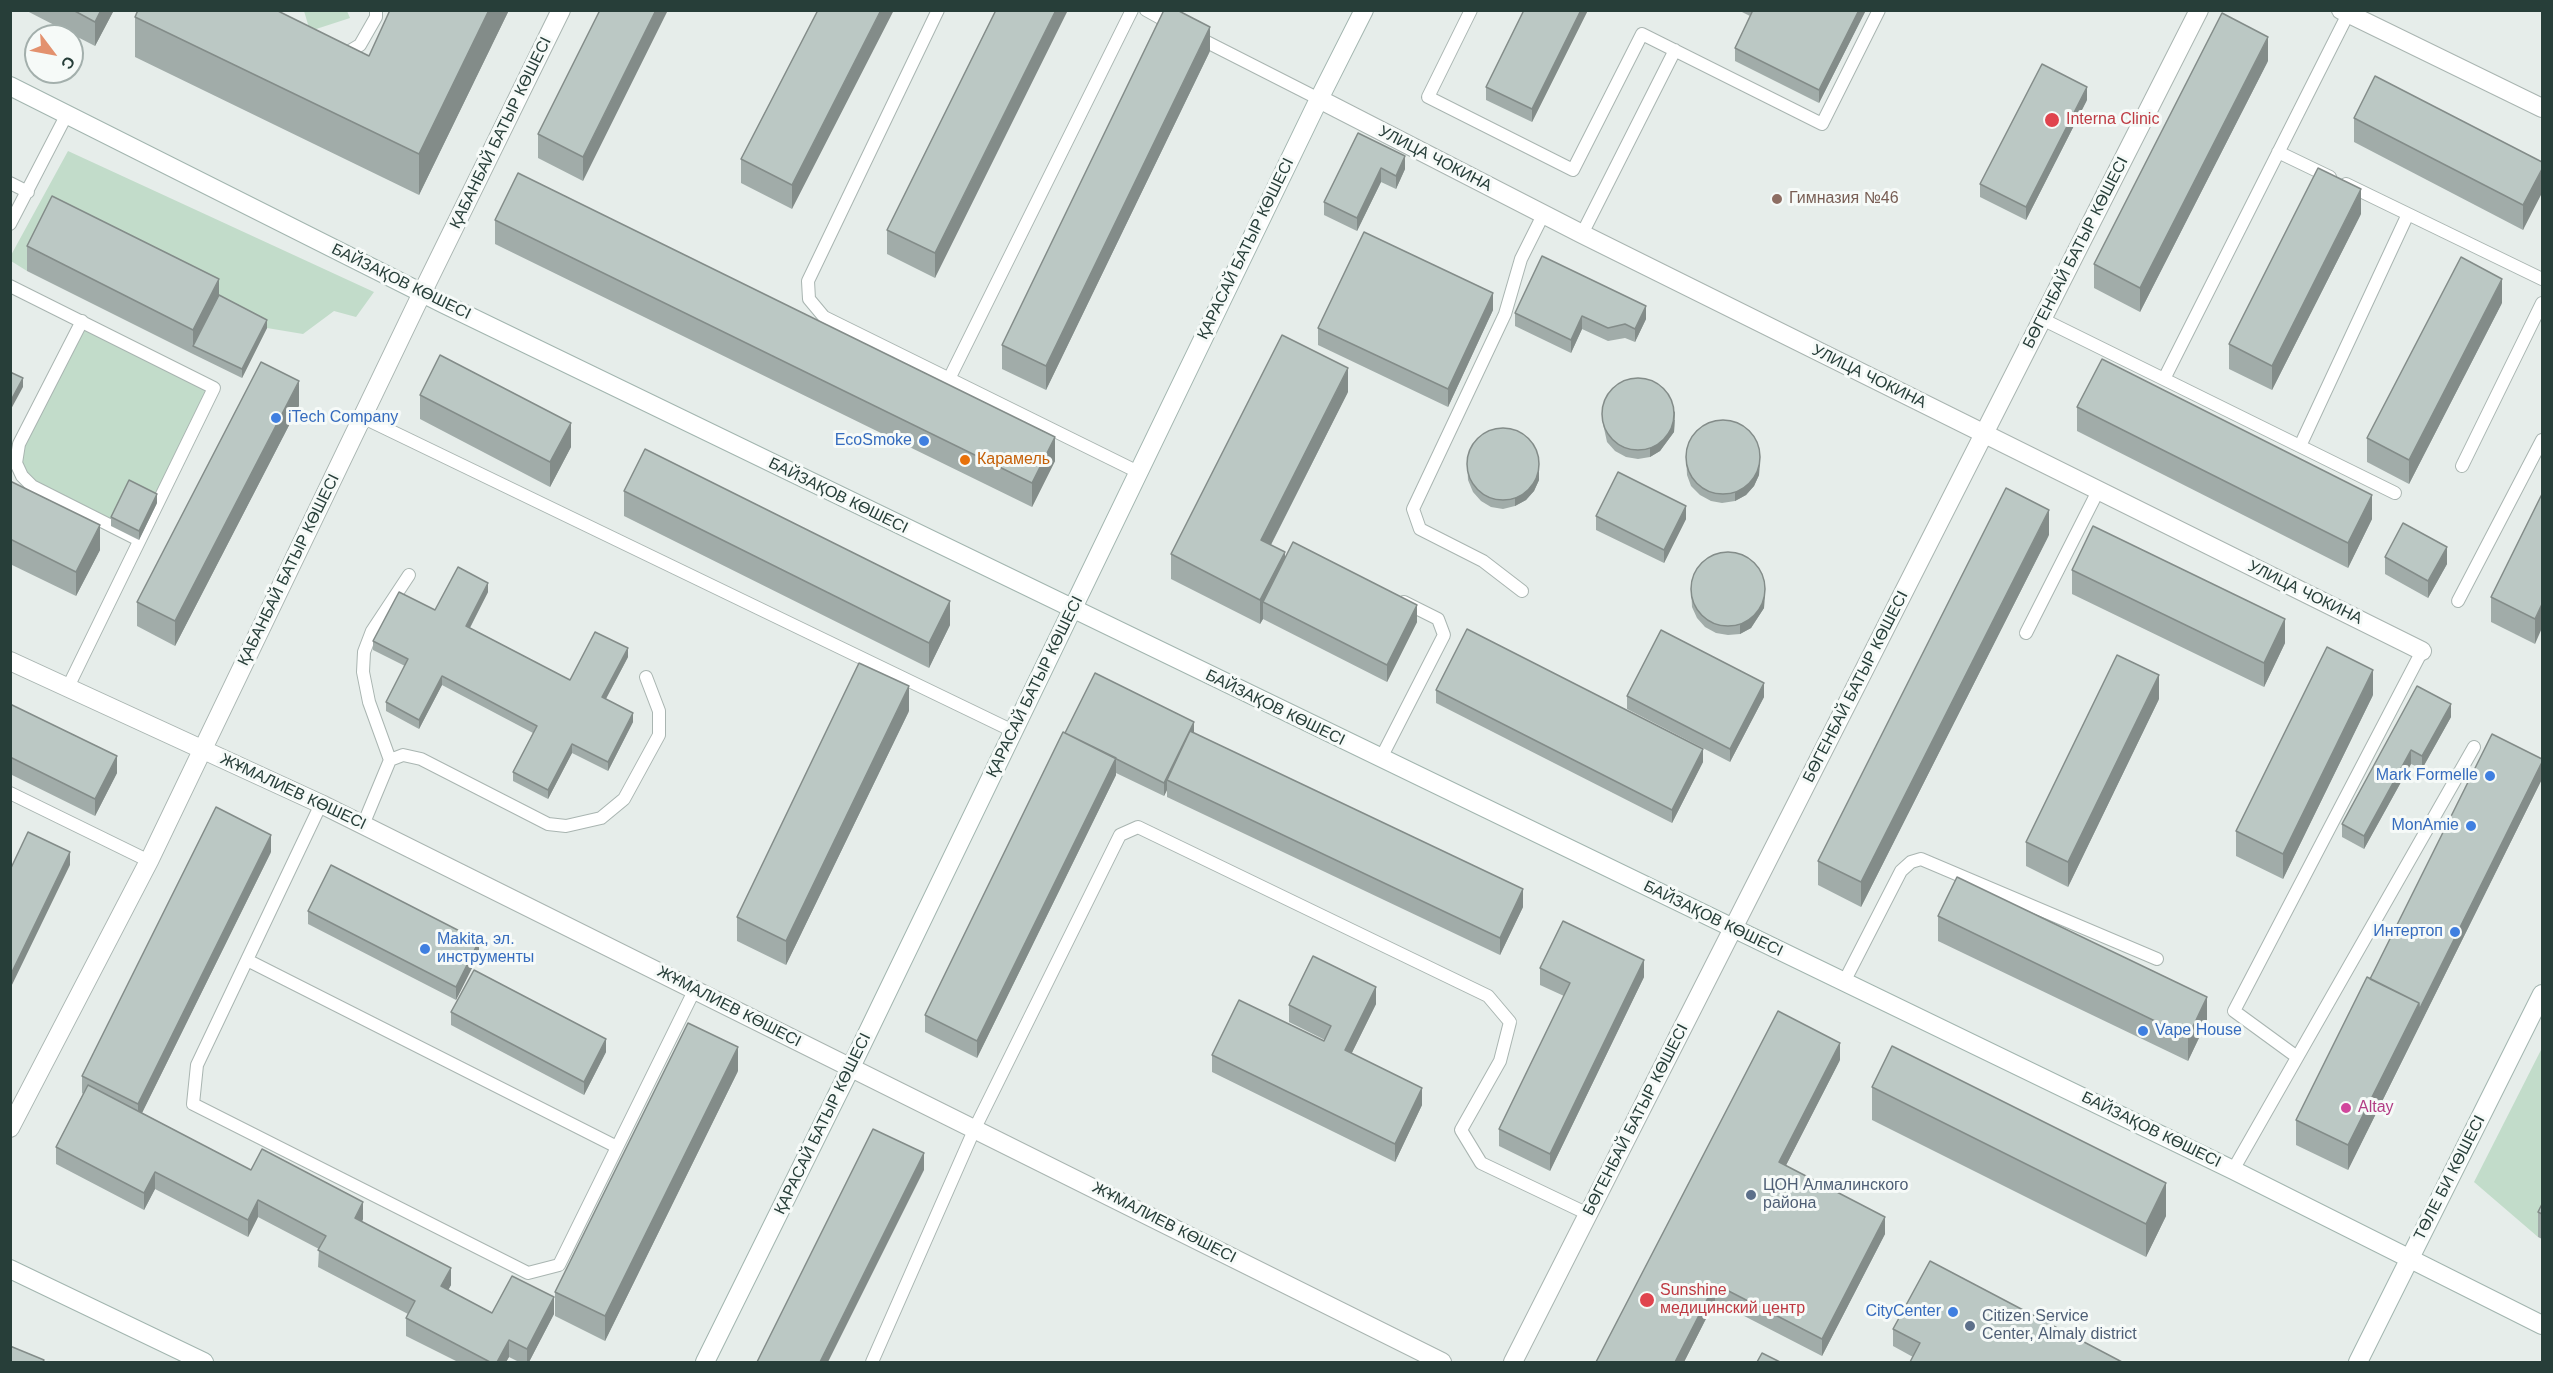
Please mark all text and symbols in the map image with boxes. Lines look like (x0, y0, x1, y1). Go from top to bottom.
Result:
north arrow (24, 24, 84, 84)
street label: ҚАБАНБАЙ БАТЫР КӨШЕСІ (446, 34, 556, 232)
text: С (58, 53, 78, 72)
place label: Interna Clinic (2066, 110, 2159, 130)
marker: Interna Clinic (2043, 111, 2061, 129)
street label: УЛИЦА ЧОКИНА (1375, 122, 1495, 196)
street label: БӨГЕНБАЙ БАТЫР КӨШЕСІ (2019, 154, 2133, 352)
street label: ҚАРАСАЙ БАТЫР КӨШЕСІ (1194, 155, 1298, 343)
place label: Гимназия №46 (1789, 189, 1899, 209)
marker: Гимназия №46 (1770, 192, 1784, 206)
street label: БАЙЗАҚОВ КӨШЕСІ (328, 240, 474, 324)
street label: УЛИЦА ЧОКИНА (1809, 341, 1929, 413)
place label: iTech Company (288, 408, 398, 428)
marker: iTech Company (269, 411, 283, 425)
place label: EcoSmoke (835, 431, 912, 451)
marker: EcoSmoke (917, 434, 931, 448)
place label: Карамель (977, 450, 1050, 470)
marker: Карамель (958, 453, 972, 467)
street label: БАЙЗАҚОВ КӨШЕСІ (765, 454, 911, 538)
street label: ҚАБАНБАЙ БАТЫР КӨШЕСІ (234, 471, 344, 669)
street label: УЛИЦА ЧОКИНА (2245, 557, 2365, 629)
street label: БӨГЕНБАЙ БАТЫР КӨШЕСІ (1799, 588, 1913, 786)
street label: ҚАРАСАЙ БАТЫР КӨШЕСІ (983, 593, 1087, 781)
street label: БАЙЗАҚОВ КӨШЕСІ (1202, 666, 1348, 750)
street label: ЖҰМАЛИЕВ КӨШЕСІ (217, 750, 369, 834)
place label: Mark Formelle (2376, 766, 2478, 786)
marker: Mark Formelle (2483, 769, 2497, 783)
place label: MonAmie (2391, 816, 2459, 836)
marker: MonAmie (2464, 819, 2478, 833)
street label: БАЙЗАҚОВ КӨШЕСІ (1640, 877, 1786, 961)
place label: Интертоп (2373, 922, 2443, 942)
marker: Интертоп (2448, 925, 2462, 939)
place label: Makita, эл. инструменты (437, 930, 534, 968)
marker: Makita, эл. инструменты (418, 942, 432, 956)
street label: ЖҰМАЛИЕВ КӨШЕСІ (654, 962, 804, 1052)
street label: БӨГЕНБАЙ БАТЫР КӨШЕСІ (1579, 1021, 1693, 1219)
place label: Vape House (2155, 1021, 2242, 1041)
marker: Vape House (2136, 1024, 2150, 1038)
street label: ҚАРАСАЙ БАТЫР КӨШЕСІ (771, 1030, 875, 1218)
street label: БАЙЗАҚОВ КӨШЕСІ (2078, 1088, 2224, 1172)
place label: Altay (2358, 1098, 2394, 1118)
marker: Altay (2339, 1101, 2353, 1115)
street label: ТӨЛЕ БИ КӨШЕСІ (2410, 1112, 2490, 1244)
place label: ЦОН Алмалинского района (1763, 1176, 1908, 1214)
street label: ЖҰМАЛИЕВ КӨШЕСІ (1089, 1178, 1239, 1268)
marker: ЦОН Алмалинского района (1744, 1188, 1758, 1202)
place label: Sunshine медицинский центр (1660, 1281, 1805, 1319)
marker: Sunshine медицинский центр (1638, 1291, 1656, 1309)
place label: CityCenter (1865, 1302, 1941, 1322)
marker: CityCenter (1946, 1305, 1960, 1319)
place label: Citizen Service Center, Almaly district (1982, 1307, 2137, 1345)
marker: Citizen Service Center, Almaly district (1963, 1319, 1977, 1333)

